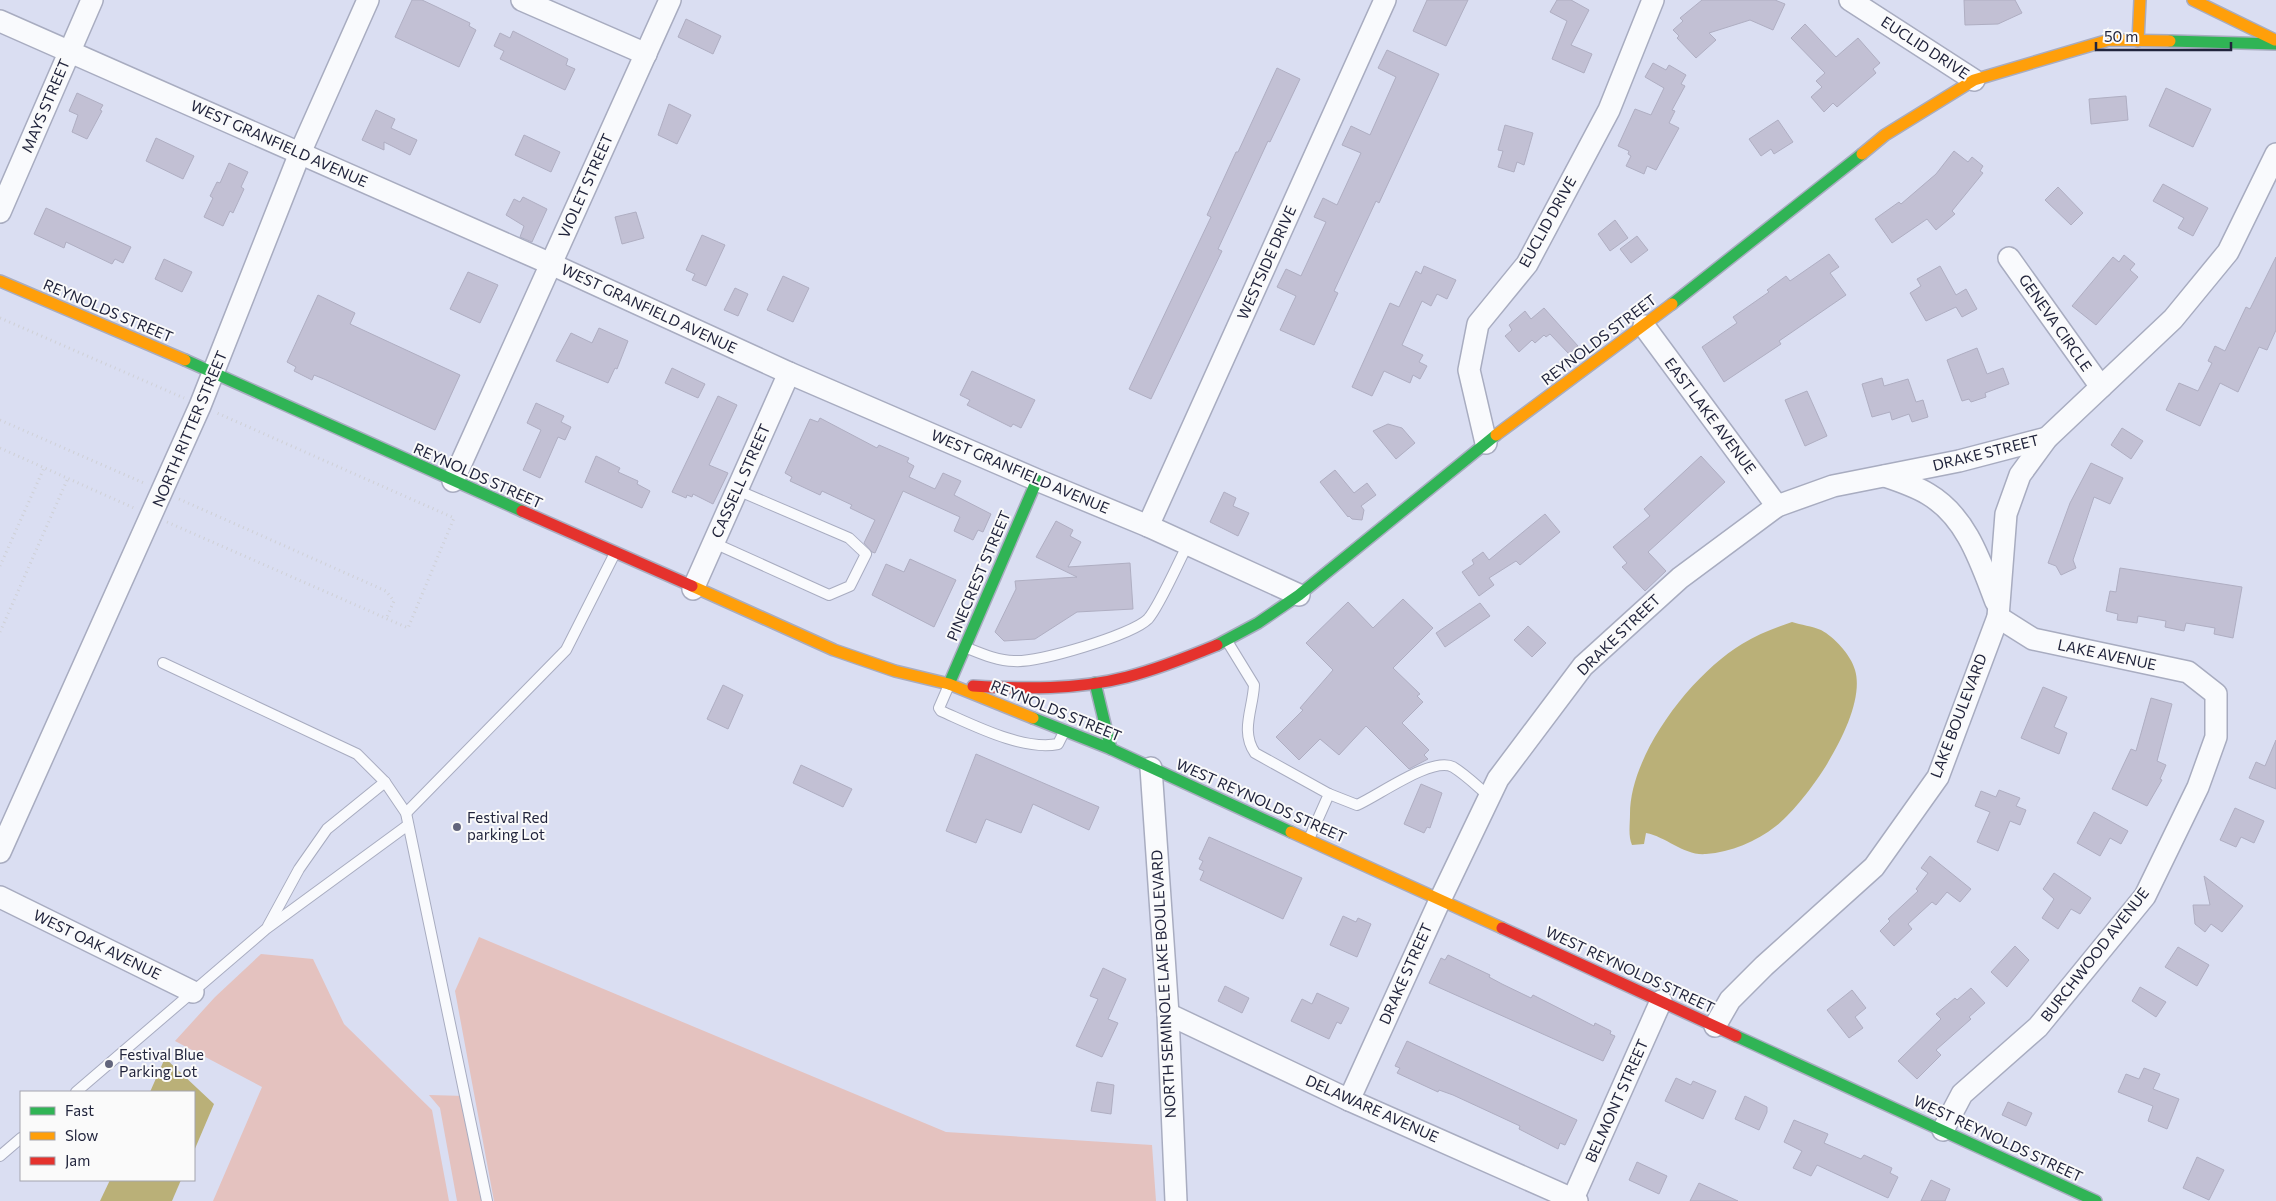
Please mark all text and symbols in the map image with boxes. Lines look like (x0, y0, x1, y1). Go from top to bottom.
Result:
street label: EUCLID DRIVE (1878, 12, 1973, 82)
scale bar (2096, 20, 2231, 52)
text: 50 m (2104, 27, 2138, 45)
street label: MAYS STREET (17, 56, 73, 155)
street label: WEST GRANFIELD AVENUE (188, 96, 371, 190)
street label: VIOLET STREET (554, 130, 616, 241)
street label: EUCLID DRIVE (1515, 173, 1580, 270)
street label: WESTSIDE DRIVE (1233, 203, 1299, 322)
street label: WEST GRANFIELD AVENUE (559, 259, 740, 357)
street label: GENEVA CIRCLE (2016, 270, 2096, 375)
street label: REYNOLDS STREET (41, 275, 176, 346)
street label: REYNOLDS STREET (1537, 290, 1660, 388)
street label: NORTH RITTER STREET (148, 347, 230, 509)
street label: EAST LAKE AVENUE (1661, 354, 1760, 477)
street label: CASSELL STREET (707, 420, 773, 540)
street label: WEST GRANFIELD AVENUE (929, 425, 1112, 517)
street label: DRAKE STREET (1931, 430, 2041, 474)
street label: REYNOLDS STREET (411, 439, 546, 512)
street label: PINECREST STREET (942, 507, 1014, 643)
street label: DRAKE STREET (1573, 590, 1664, 679)
street label: LAKE AVENUE (2056, 635, 2158, 673)
street label: LAKE BOULEVARD (1926, 651, 1990, 780)
street label: REYNOLDS STREET (988, 676, 1125, 745)
street label: WEST REYNOLDS STREET (1173, 754, 1350, 846)
place label: Festival Red parking Lot (467, 808, 548, 843)
marker: Festival Red parking Lot (451, 821, 463, 833)
street label: NORTH SEMINOLE LAKE BOULEVARD (1147, 849, 1179, 1119)
street label: BURCHWOOD AVENUE (2036, 884, 2152, 1025)
street label: WEST OAK AVENUE (31, 905, 164, 983)
street label: DRAKE STREET (1375, 920, 1436, 1027)
street label: WEST REYNOLDS STREET (1543, 922, 1718, 1016)
street label: BELMONT STREET (1581, 1036, 1652, 1165)
place label: Festival Blue Parking Lot (119, 1045, 204, 1080)
marker: Festival Blue Parking Lot (103, 1058, 115, 1070)
street label: DELAWARE AVENUE (1303, 1071, 1442, 1146)
legend (20, 1091, 195, 1181)
street label: WEST REYNOLDS STREET (1911, 1091, 2086, 1185)
text: Fast (65, 1101, 94, 1119)
text: Slow (65, 1126, 98, 1144)
text: Jam (65, 1151, 90, 1169)

